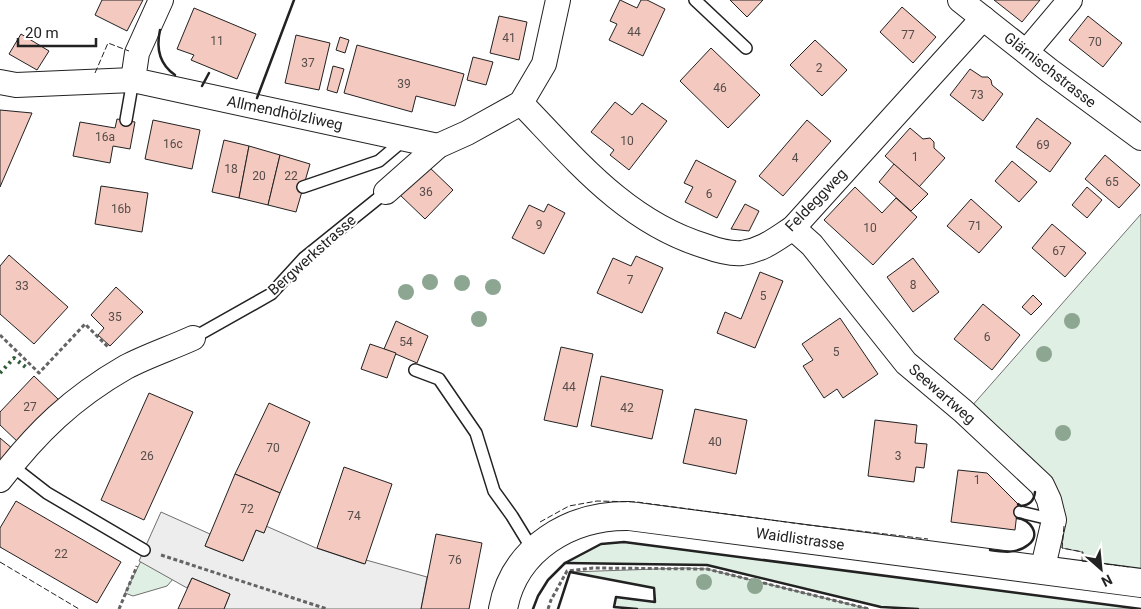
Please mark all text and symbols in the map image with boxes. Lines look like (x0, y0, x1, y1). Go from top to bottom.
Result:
scale bar (18, 15, 95, 47)
text: 20 m (25, 24, 59, 42)
house number: 44 (627, 25, 641, 39)
house number: 77 (901, 28, 915, 42)
street label: Glärnischstrasse (1000, 28, 1100, 112)
house number: 41 (502, 31, 516, 45)
house number: 11 (210, 34, 224, 48)
house number: 70 (1088, 35, 1102, 49)
house number: 37 (301, 56, 315, 70)
house number: 2 (816, 61, 823, 75)
house number: 39 (397, 77, 411, 91)
house number: 46 (713, 81, 727, 95)
house number: 73 (970, 88, 984, 102)
street label: Allmendhölzliweg (226, 92, 344, 134)
house number: 16a (95, 130, 115, 144)
house number: 10 (620, 134, 634, 148)
house number: 16c (163, 137, 183, 151)
house number: 69 (1036, 138, 1050, 152)
house number: 1 (912, 150, 918, 164)
house number: 4 (792, 151, 799, 165)
house number: 18 (224, 162, 238, 176)
street label: Feldeggweg (782, 165, 850, 235)
house number: 20 (252, 169, 266, 183)
house number: 22 (284, 169, 298, 183)
house number: 65 (1105, 175, 1119, 189)
house number: 36 (419, 185, 433, 199)
house number: 6 (706, 187, 713, 201)
house number: 16b (111, 202, 131, 216)
street label: Bergwerkstrasse (265, 211, 360, 299)
house number: 9 (536, 218, 542, 232)
house number: 71 (968, 219, 982, 233)
house number: 10 (863, 221, 877, 235)
house number: 67 (1052, 244, 1066, 258)
house number: 7 (627, 273, 634, 287)
house number: 8 (910, 278, 917, 292)
house number: 33 (15, 279, 29, 293)
house number: 5 (760, 289, 767, 303)
house number: 35 (108, 310, 122, 324)
house number: 6 (984, 330, 991, 344)
house number: 54 (399, 335, 413, 349)
house number: 5 (833, 345, 840, 359)
street label: Seewartweg (905, 360, 979, 428)
house number: 44 (562, 380, 576, 394)
house number: 27 (23, 400, 37, 414)
house number: 42 (620, 401, 634, 415)
house number: 40 (708, 435, 722, 449)
house number: 70 (266, 441, 280, 455)
house number: 26 (140, 449, 154, 463)
house number: 3 (895, 449, 901, 463)
house number: 1 (974, 473, 980, 487)
house number: 72 (240, 502, 254, 516)
house number: 74 (347, 509, 361, 523)
street label: Waidlistrasse (754, 524, 846, 554)
north arrow (1076, 544, 1126, 594)
house number: 22 (54, 547, 68, 561)
house number: 76 (448, 553, 462, 567)
text: N (1099, 571, 1115, 590)

